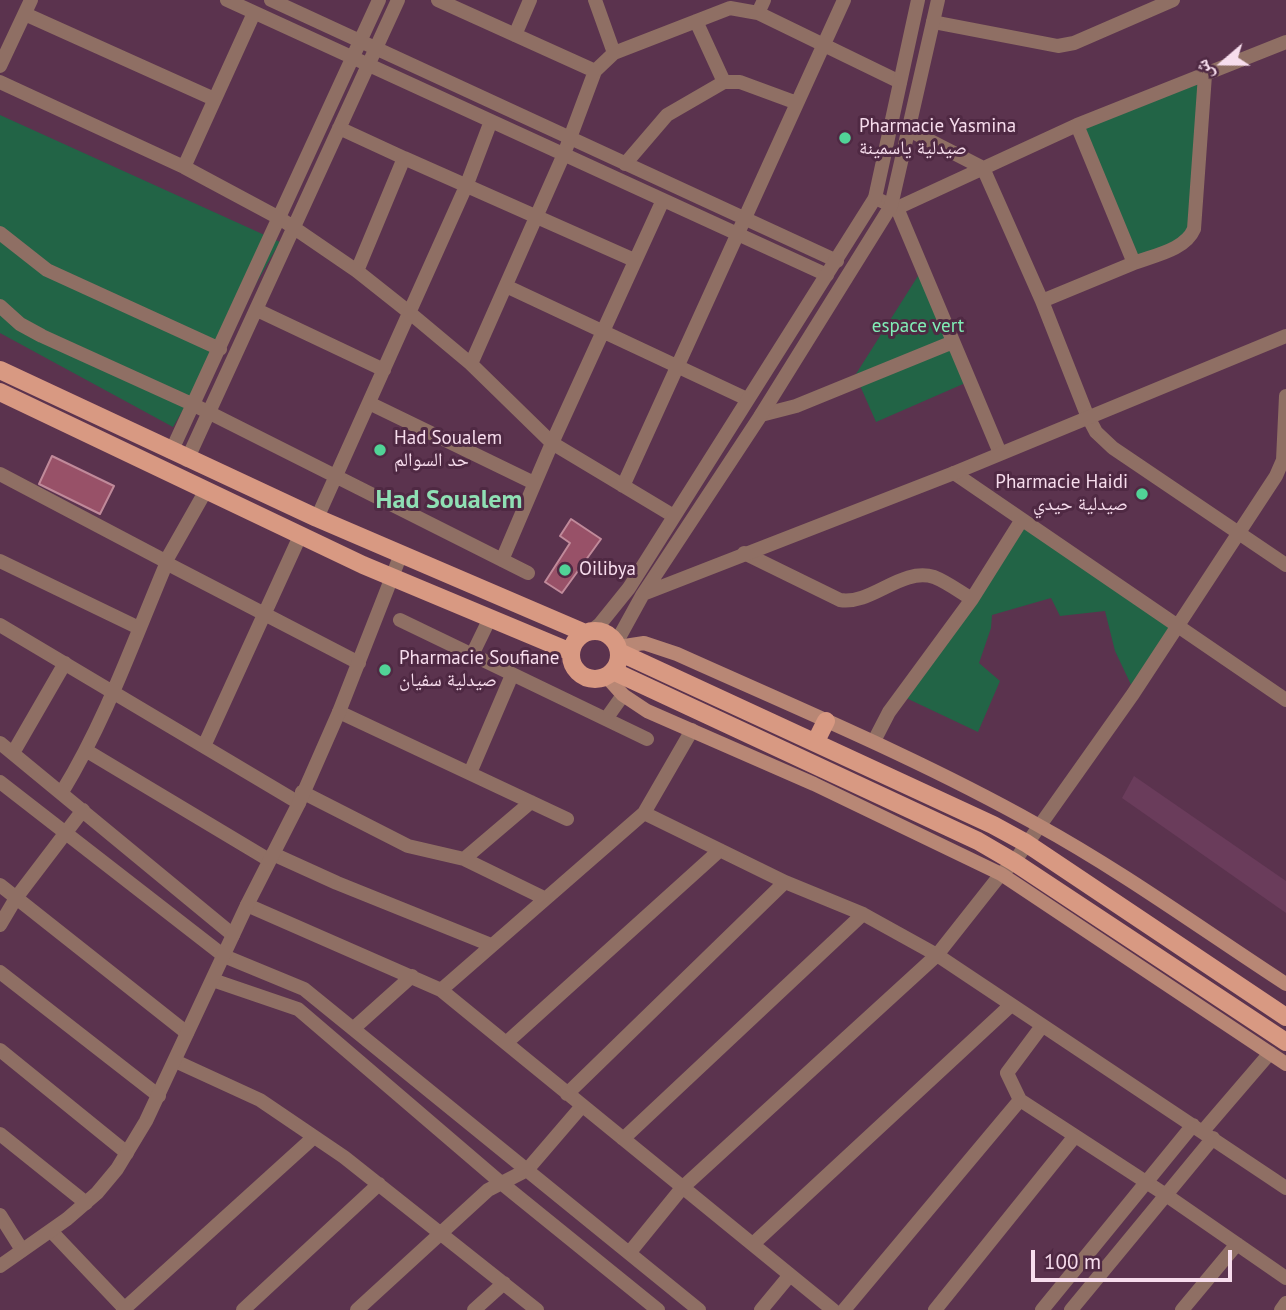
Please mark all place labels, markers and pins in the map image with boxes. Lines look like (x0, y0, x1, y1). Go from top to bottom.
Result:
place label: Pharmacie Yasmina صيدلية ياسمينة (859, 116, 1016, 160)
marker: Pharmacie Yasmina صيدلية ياسمينة (837, 130, 853, 146)
place label: Had Soualem حد السوالم (394, 428, 502, 472)
marker: Had Soualem حد السوالم (372, 442, 388, 458)
place label: Pharmacie Haidi صيدلية حيدي (995, 472, 1128, 516)
marker: Pharmacie Haidi صيدلية حيدي (1134, 486, 1150, 502)
place label: Oilibya (579, 559, 636, 581)
marker: Oilibya (557, 562, 573, 578)
place label: Pharmacie Soufiane صيدلية سفيان (399, 648, 559, 692)
marker: Pharmacie Soufiane صيدلية سفيان (377, 662, 393, 678)

